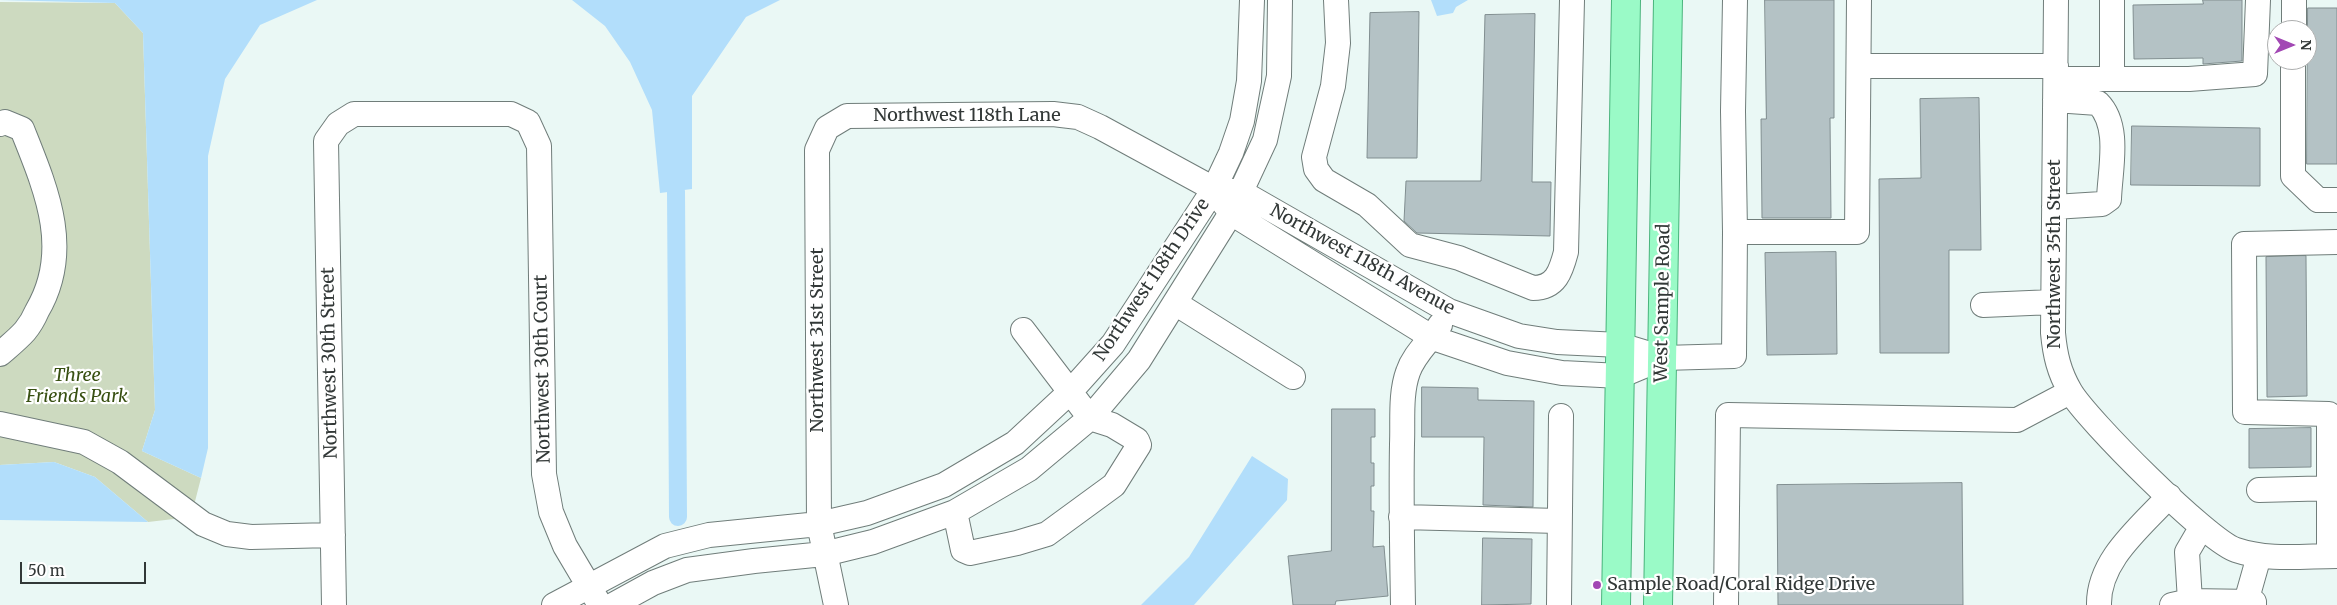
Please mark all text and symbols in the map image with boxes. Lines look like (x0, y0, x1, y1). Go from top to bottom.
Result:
north arrow (2267, 20, 2317, 70)
text: N (2297, 39, 2315, 51)
street label: Northwest 118th Lane (873, 105, 1061, 127)
street label: Northwest 35th Street (2044, 159, 2066, 349)
street label: Northwest 118th Drive (1090, 195, 1214, 365)
street label: Northwest 118th Avenue (1266, 200, 1458, 320)
street label: West Sample Road (1651, 223, 1675, 383)
street label: Northwest 31st Street (807, 248, 829, 432)
street label: Northwest 30th Street (318, 267, 342, 459)
street label: Northwest 30th Court (531, 274, 555, 464)
park label: Three Friends Park (26, 365, 128, 408)
scale bar (22, 552, 149, 584)
text: 50 m (28, 561, 65, 580)
place label: Sample Road/Coral Ridge Drive (1607, 574, 1875, 596)
marker: Sample Road/Coral Ridge Drive (1591, 579, 1603, 591)

